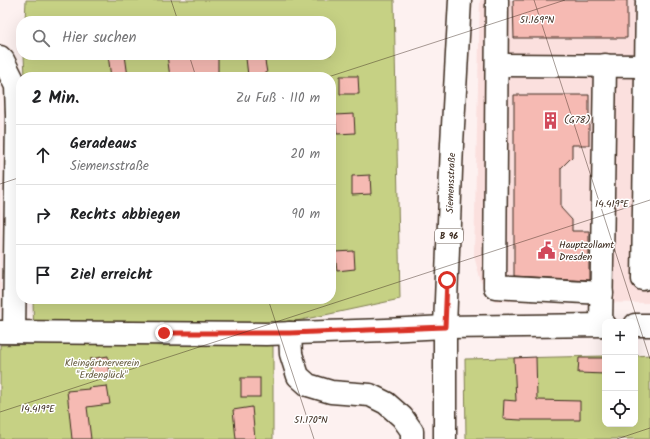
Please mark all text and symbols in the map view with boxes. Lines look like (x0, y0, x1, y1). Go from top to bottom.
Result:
text: 51.169°N (520, 12, 555, 28)
search box (16, 16, 336, 60)
text: Hier suchen (62, 26, 136, 50)
icon: search (30, 27, 52, 49)
text: 2 Min. (32, 85, 79, 112)
text: Zu Fuß · 110 m (236, 88, 320, 109)
building icon: (G78) (541, 110, 561, 130)
place label: (G78) (564, 112, 591, 128)
text: Geradeaus (70, 132, 137, 156)
icon: ahead (32, 144, 54, 166)
text: 20 m (290, 144, 320, 165)
street label: Siemensstraße (442, 152, 460, 214)
text: Siemensstraße (70, 156, 149, 177)
text: 14.419°E (595, 196, 630, 212)
text: Rechts abbiegen (70, 203, 180, 227)
icon: right (32, 204, 54, 226)
text: 90 m (292, 204, 320, 225)
road number: B 96 (435, 229, 463, 243)
place label: Hauptzollamt Dresden (559, 237, 614, 265)
public building icon: Hauptzollamt Dresden (536, 241, 556, 261)
text: Ziel erreicht (70, 263, 153, 287)
icon: arrive (32, 264, 54, 286)
route start (438, 271, 456, 289)
map controls (602, 319, 638, 427)
button: + (602, 319, 638, 355)
route end (155, 324, 173, 342)
park label: Kleingärtnerverein "Erdenglück" (65, 355, 139, 383)
button: − (602, 355, 638, 391)
button: locate (602, 391, 638, 427)
text: 14.419°E (21, 401, 56, 417)
text: 51.170°N (294, 412, 328, 428)

